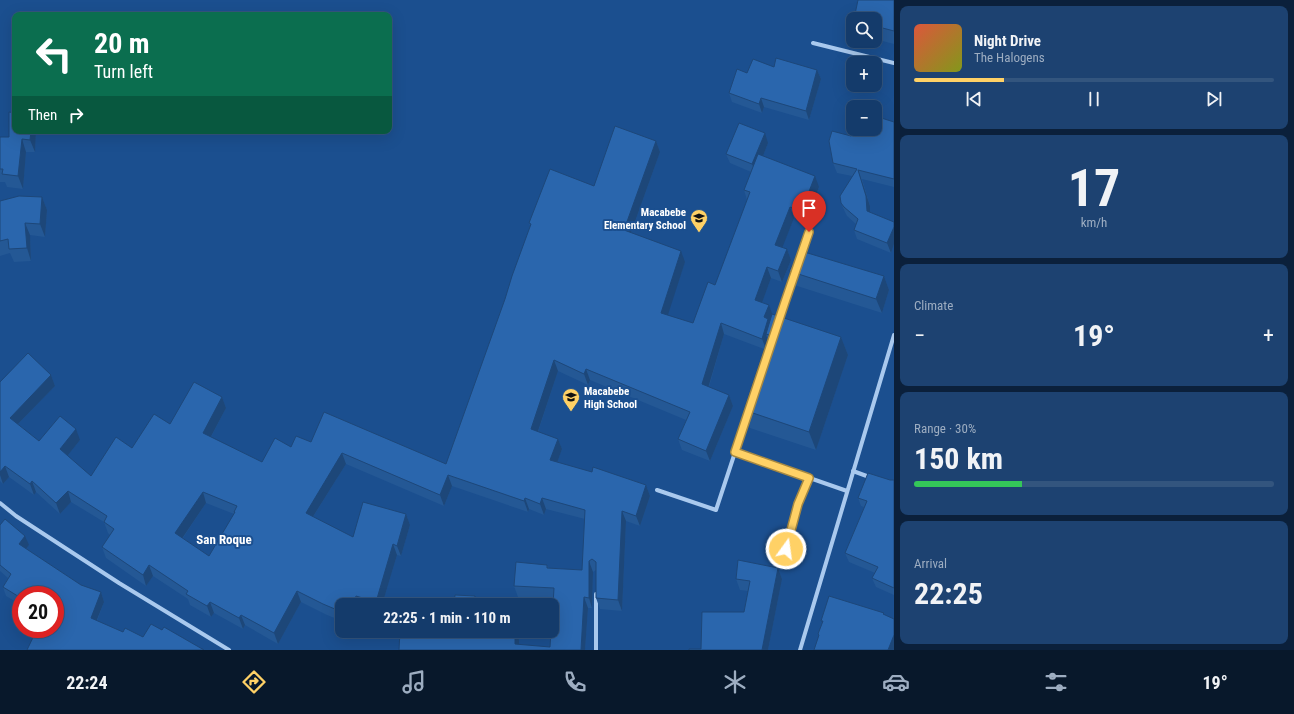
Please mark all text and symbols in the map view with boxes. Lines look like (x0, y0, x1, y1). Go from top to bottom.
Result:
map controls (846, 12, 882, 136)
button: search (846, 12, 882, 48)
text: 20 m (94, 27, 150, 60)
icon: left (28, 28, 80, 80)
text: Night Drive (974, 32, 1041, 50)
text: The Halogens (974, 50, 1045, 65)
button: + (846, 56, 882, 92)
text: Turn left (94, 61, 153, 82)
icon: previous (963, 88, 985, 110)
icon: pause (1083, 88, 1105, 110)
icon: next (1203, 88, 1225, 110)
button: − (846, 100, 882, 136)
icon: right (65, 104, 87, 126)
text: Then (28, 106, 57, 124)
text: 17 (1068, 158, 1120, 219)
pin (792, 191, 826, 232)
icon: arrive (798, 197, 820, 219)
place label: Macabebe Elementary School (604, 206, 686, 232)
school or university icon: Macabebe Elementary School (689, 208, 709, 233)
text: km/h (1081, 215, 1107, 230)
text: Climate (914, 298, 953, 313)
text: 19° (1073, 318, 1115, 353)
text: − (914, 323, 925, 348)
text: + (1263, 323, 1274, 348)
place label: Macabebe High School (584, 385, 637, 411)
school or university icon: Macabebe High School (561, 387, 581, 412)
text: Range · 30% (914, 421, 976, 436)
text: 150 km (914, 441, 1003, 476)
position arrow (765, 528, 807, 570)
district label: San Roque (196, 532, 252, 547)
text: Arrival (914, 556, 947, 571)
text: 22:25 (914, 576, 983, 611)
speed limit sign: 20 (12, 586, 64, 638)
text: 22:25 · 1 min · 110 m (383, 609, 511, 627)
icon: directions (240, 668, 268, 696)
icon: music (400, 668, 428, 696)
icon: phone (561, 668, 589, 696)
icon: climate (721, 668, 749, 696)
icon: car (882, 668, 910, 696)
icon: filters (1042, 668, 1070, 696)
text: 22:24 (66, 672, 108, 693)
text: 19° (1202, 672, 1228, 693)

